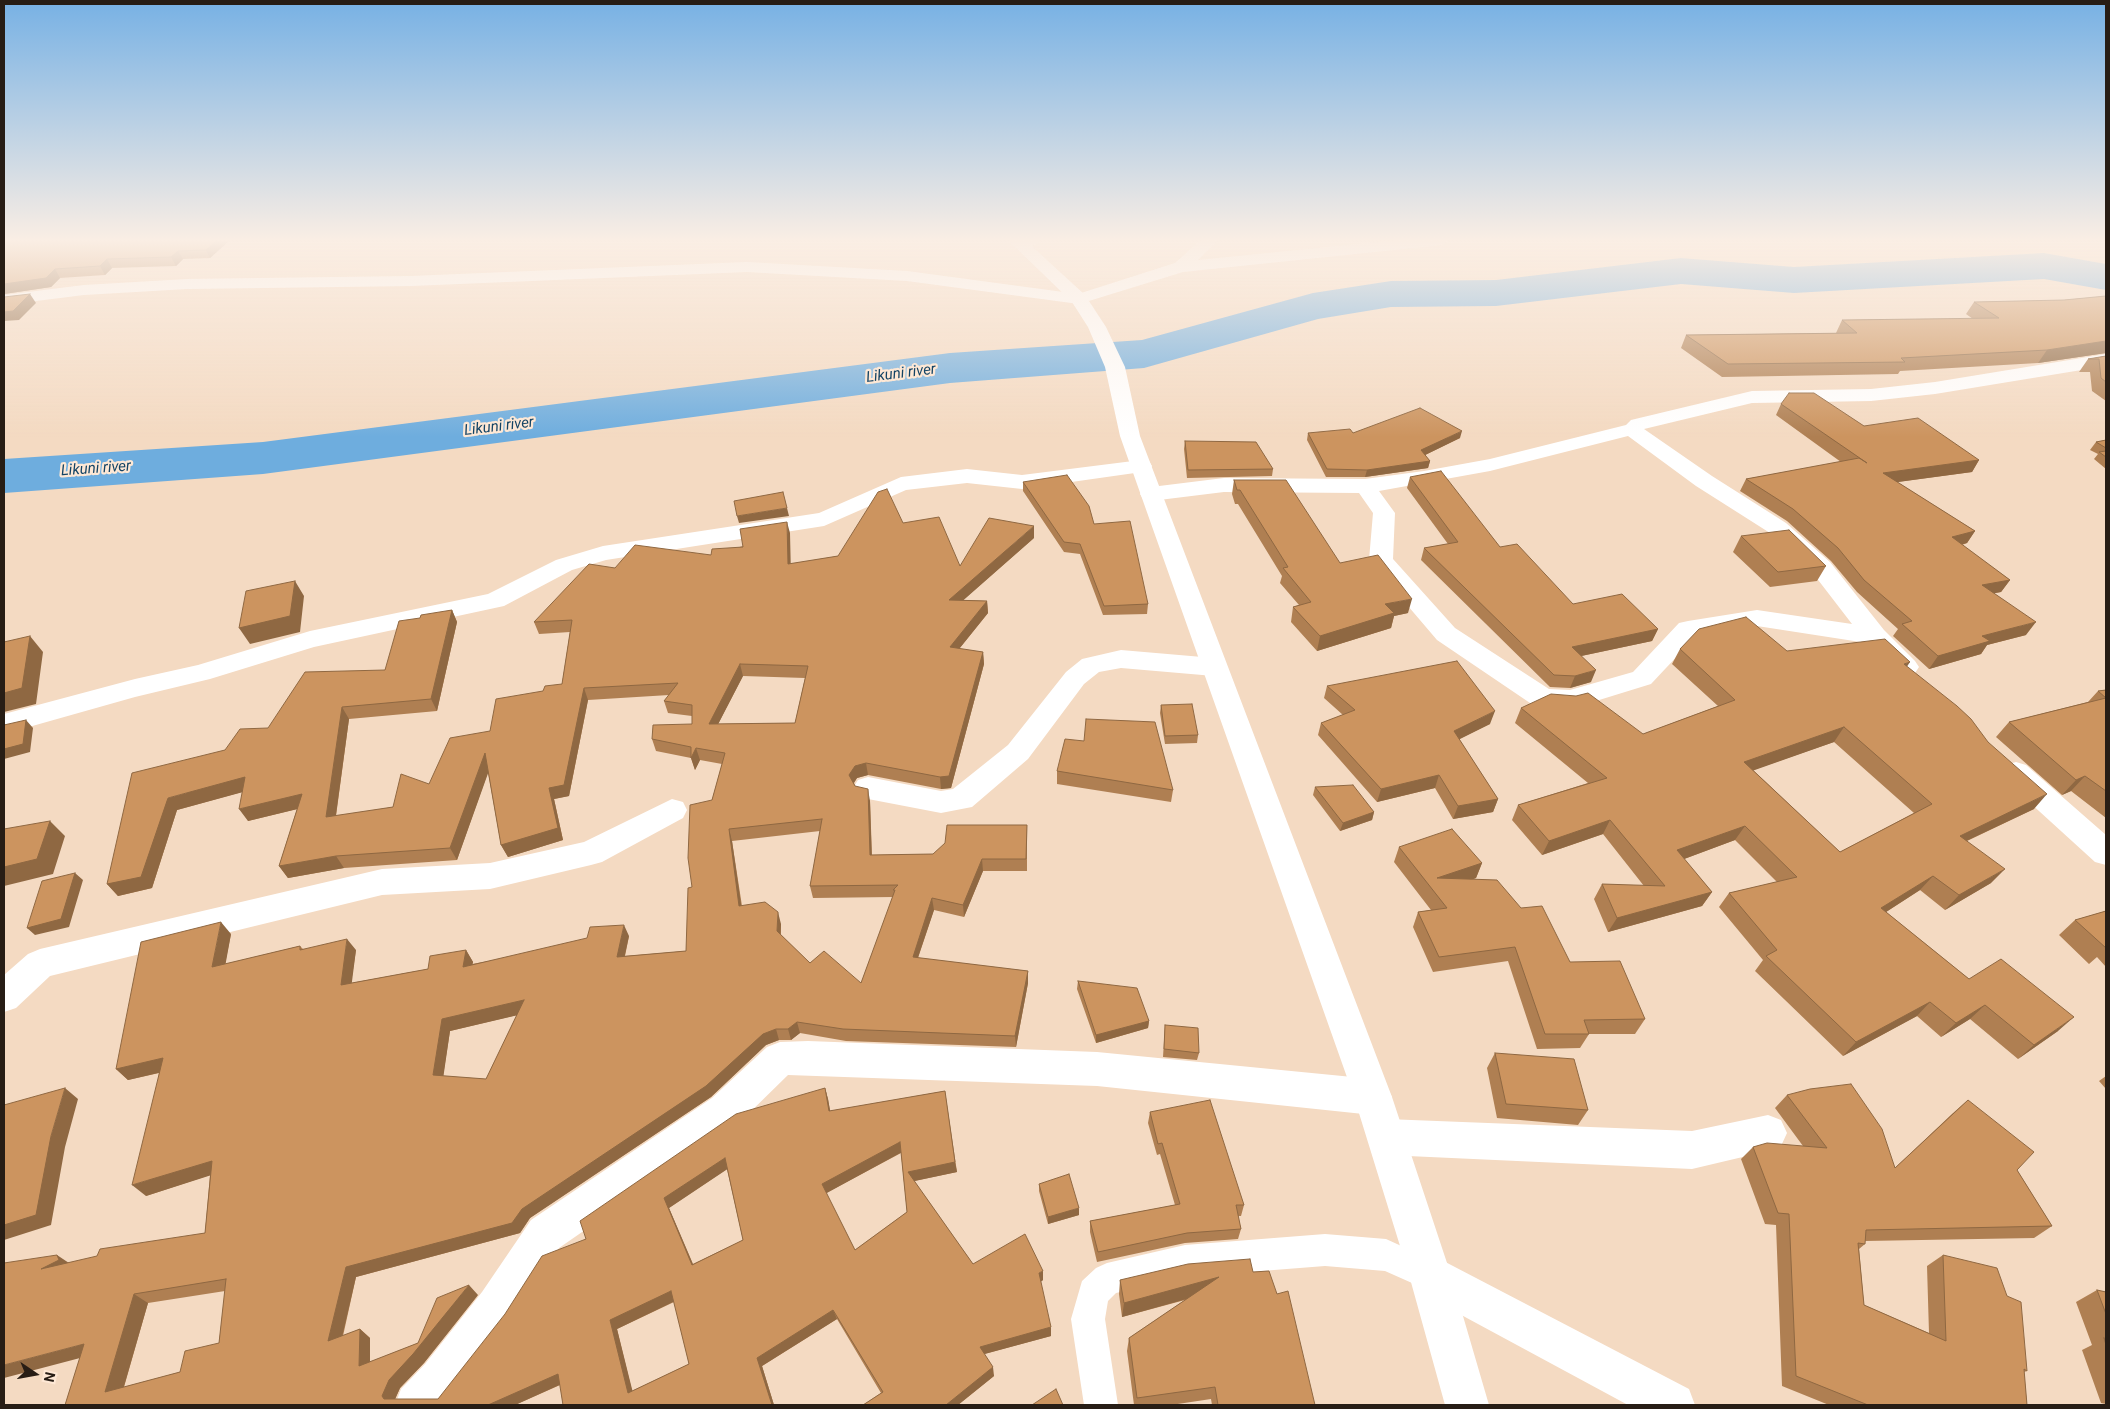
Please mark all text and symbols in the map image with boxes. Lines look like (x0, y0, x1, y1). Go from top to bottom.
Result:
water label: Likuni river (865, 361, 937, 387)
water label: Likuni river (463, 414, 535, 440)
water label: Likuni river (60, 458, 132, 480)
north arrow (10, 1349, 60, 1399)
text: N (41, 1371, 59, 1384)

